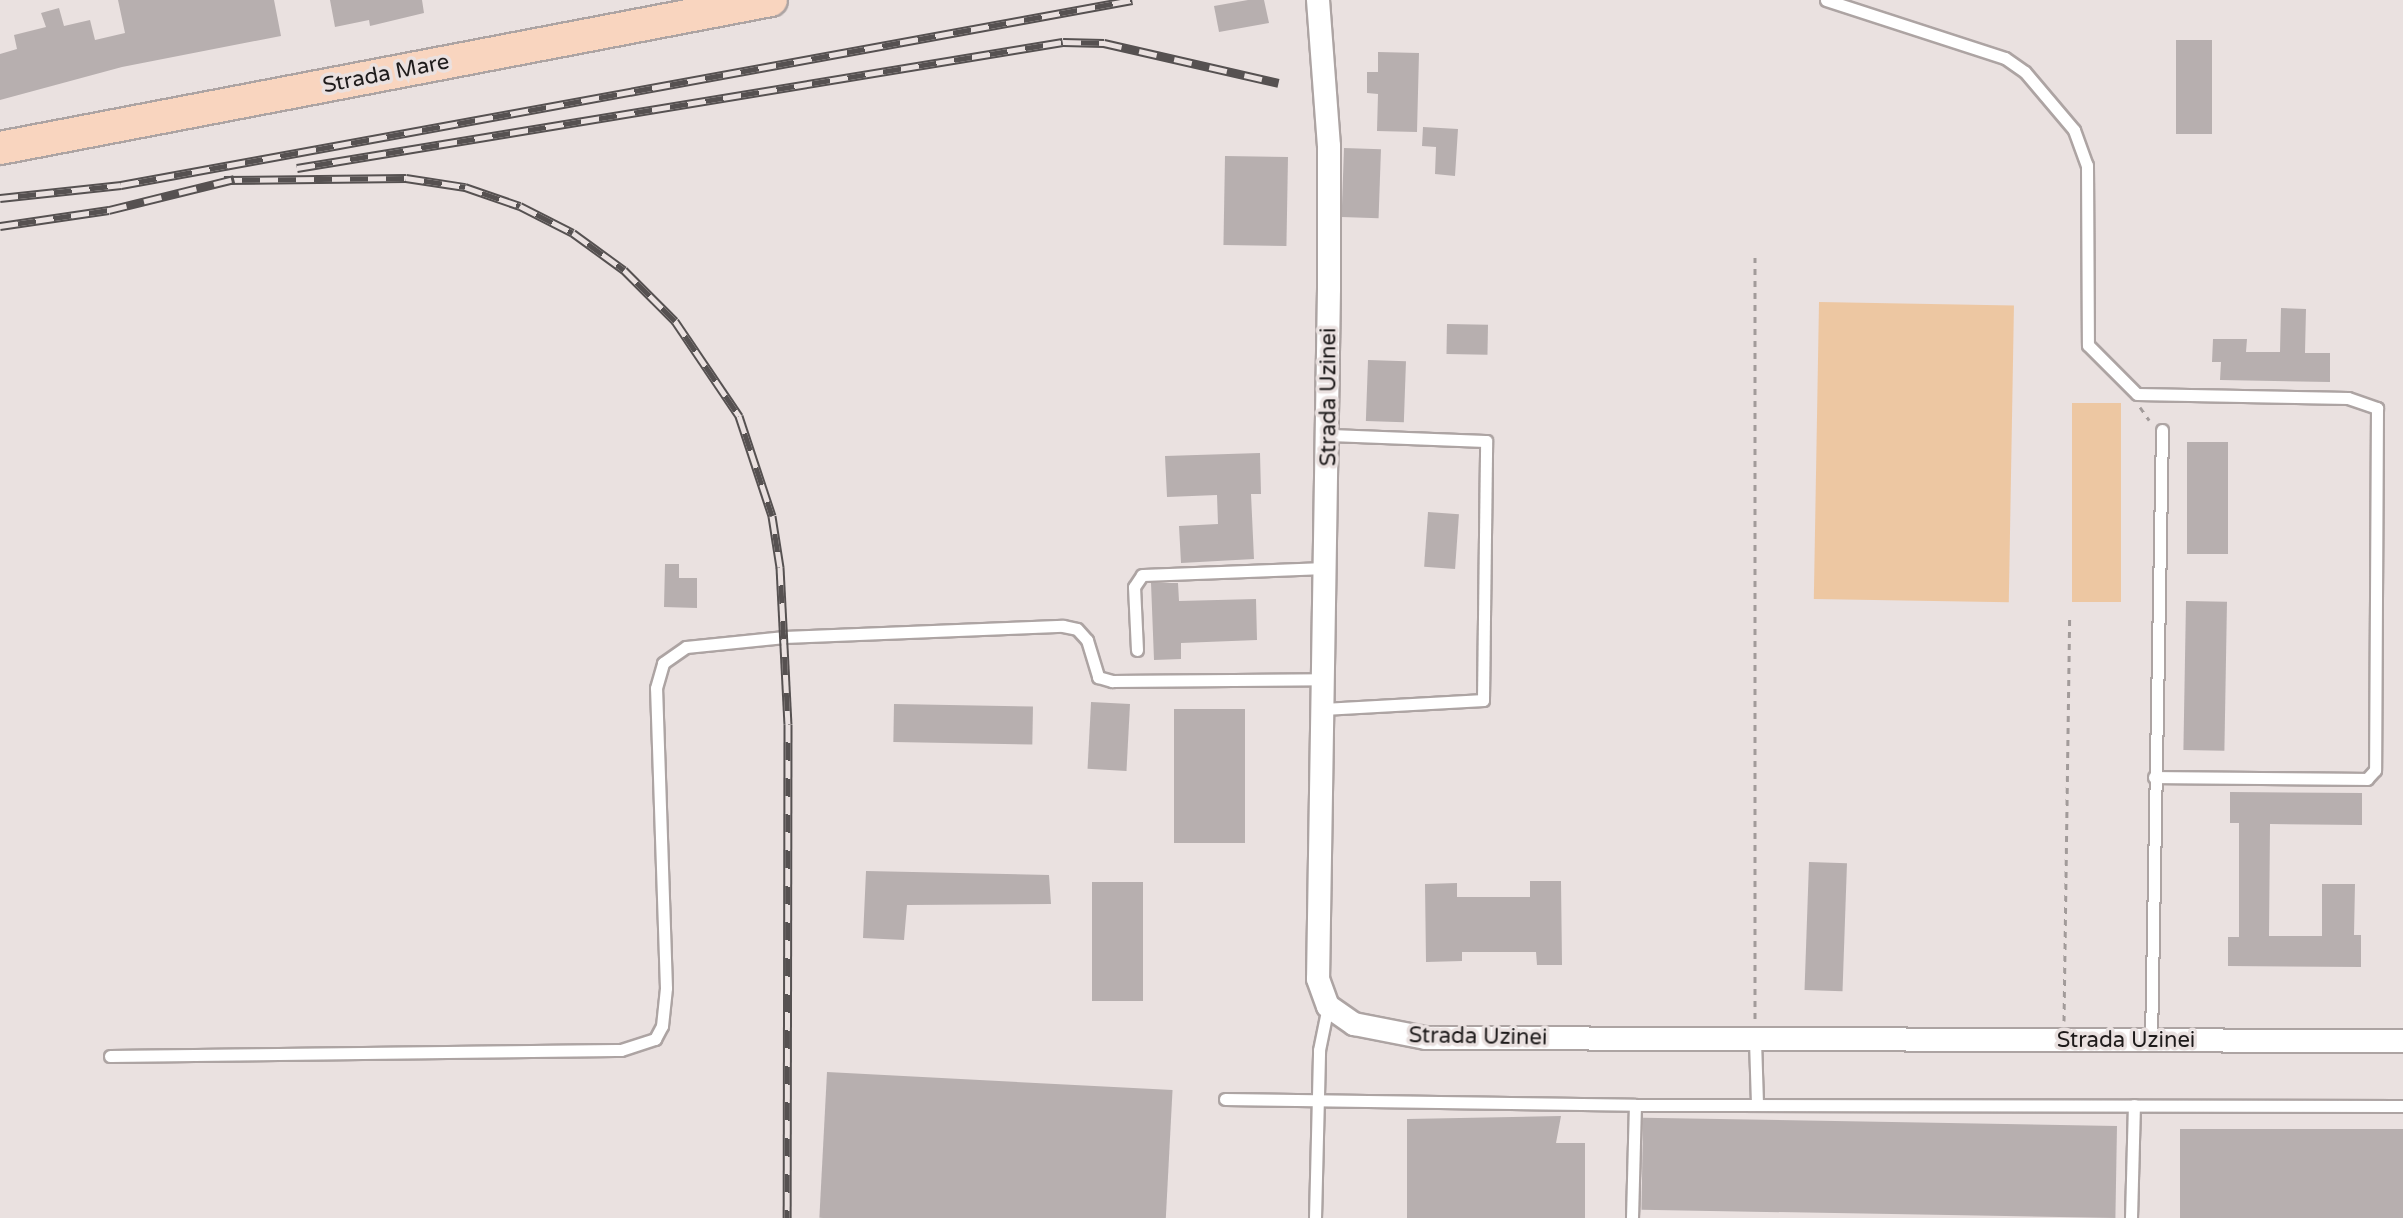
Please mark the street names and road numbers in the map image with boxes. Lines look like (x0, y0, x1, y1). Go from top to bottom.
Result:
street label: Strada Mare (320, 49, 452, 99)
street label: Strada Uzinei (1316, 328, 1342, 466)
street label: Strada Uzinei (1408, 1023, 1548, 1051)
street label: Strada Uzinei (2057, 1028, 2195, 1054)

